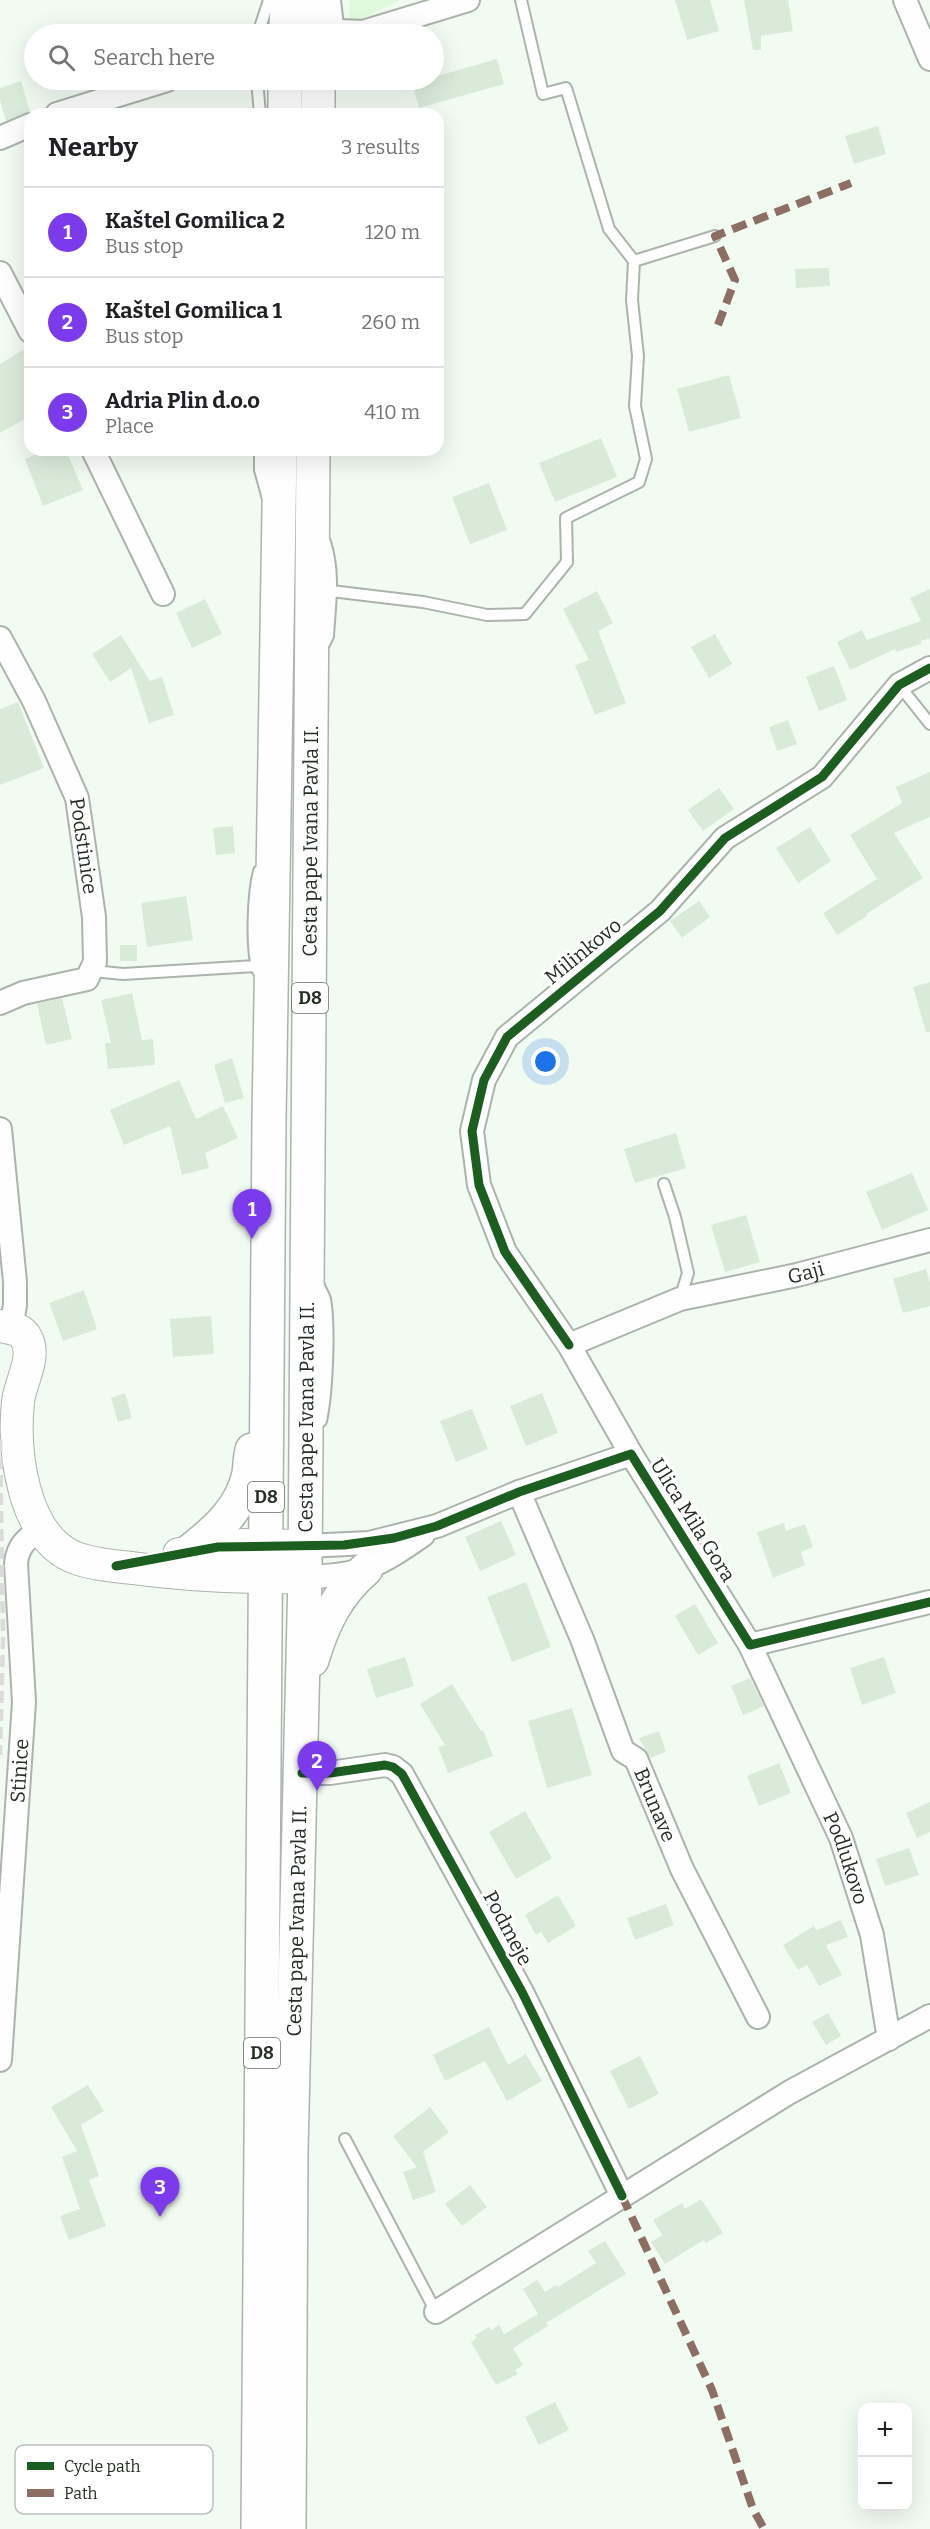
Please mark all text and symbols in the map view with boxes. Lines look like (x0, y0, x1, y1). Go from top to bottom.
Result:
search box (24, 24, 444, 90)
icon: search (45, 41, 78, 74)
text: Search here (93, 44, 215, 71)
text: Nearby (48, 132, 138, 163)
text: 3 results (341, 135, 420, 159)
text: Kaštel Gomilica 2 (105, 207, 285, 234)
text: 1 (63, 220, 72, 244)
text: 120 m (365, 220, 420, 244)
text: Bus stop (105, 234, 183, 258)
text: Kaštel Gomilica 1 (105, 297, 282, 324)
text: 2 (62, 310, 73, 334)
text: 260 m (361, 310, 420, 334)
text: Bus stop (105, 324, 183, 348)
text: Adria Plin d.o.o (105, 387, 260, 414)
text: 3 (62, 400, 73, 424)
text: 410 m (364, 400, 420, 424)
text: Place (105, 414, 154, 438)
street label: Cesta pape Ivana Pavla II. (297, 726, 323, 957)
street label: Podstinice (65, 796, 103, 896)
street label: Milinkovo (540, 913, 626, 989)
road number: D8 (292, 983, 328, 1013)
your location (531, 1047, 560, 1076)
pin: 1 (232, 1190, 272, 1239)
street label: Gaji (785, 1256, 827, 1289)
street label: Cesta pape Ivana Pavla II. (293, 1302, 319, 1533)
street label: Ulica Mila Gora (645, 1454, 741, 1586)
road number: D8 (248, 1482, 284, 1512)
street label: Stinice (5, 1738, 34, 1804)
pin: 2 (298, 1742, 336, 1791)
street label: Brunave (629, 1764, 681, 1845)
street label: Cesta pape Ivana Pavla II. (282, 1805, 311, 2037)
street label: Podlukovo (818, 1808, 873, 1907)
street label: Podmeje (478, 1887, 538, 1970)
road number: D8 (244, 2038, 280, 2068)
pin: 3 (140, 2168, 180, 2217)
map controls (858, 2403, 912, 2511)
button: + (858, 2403, 912, 2457)
legend (15, 2445, 213, 2514)
text: Cycle path (64, 2457, 140, 2476)
button: − (858, 2457, 912, 2511)
text: Path (64, 2484, 98, 2503)

